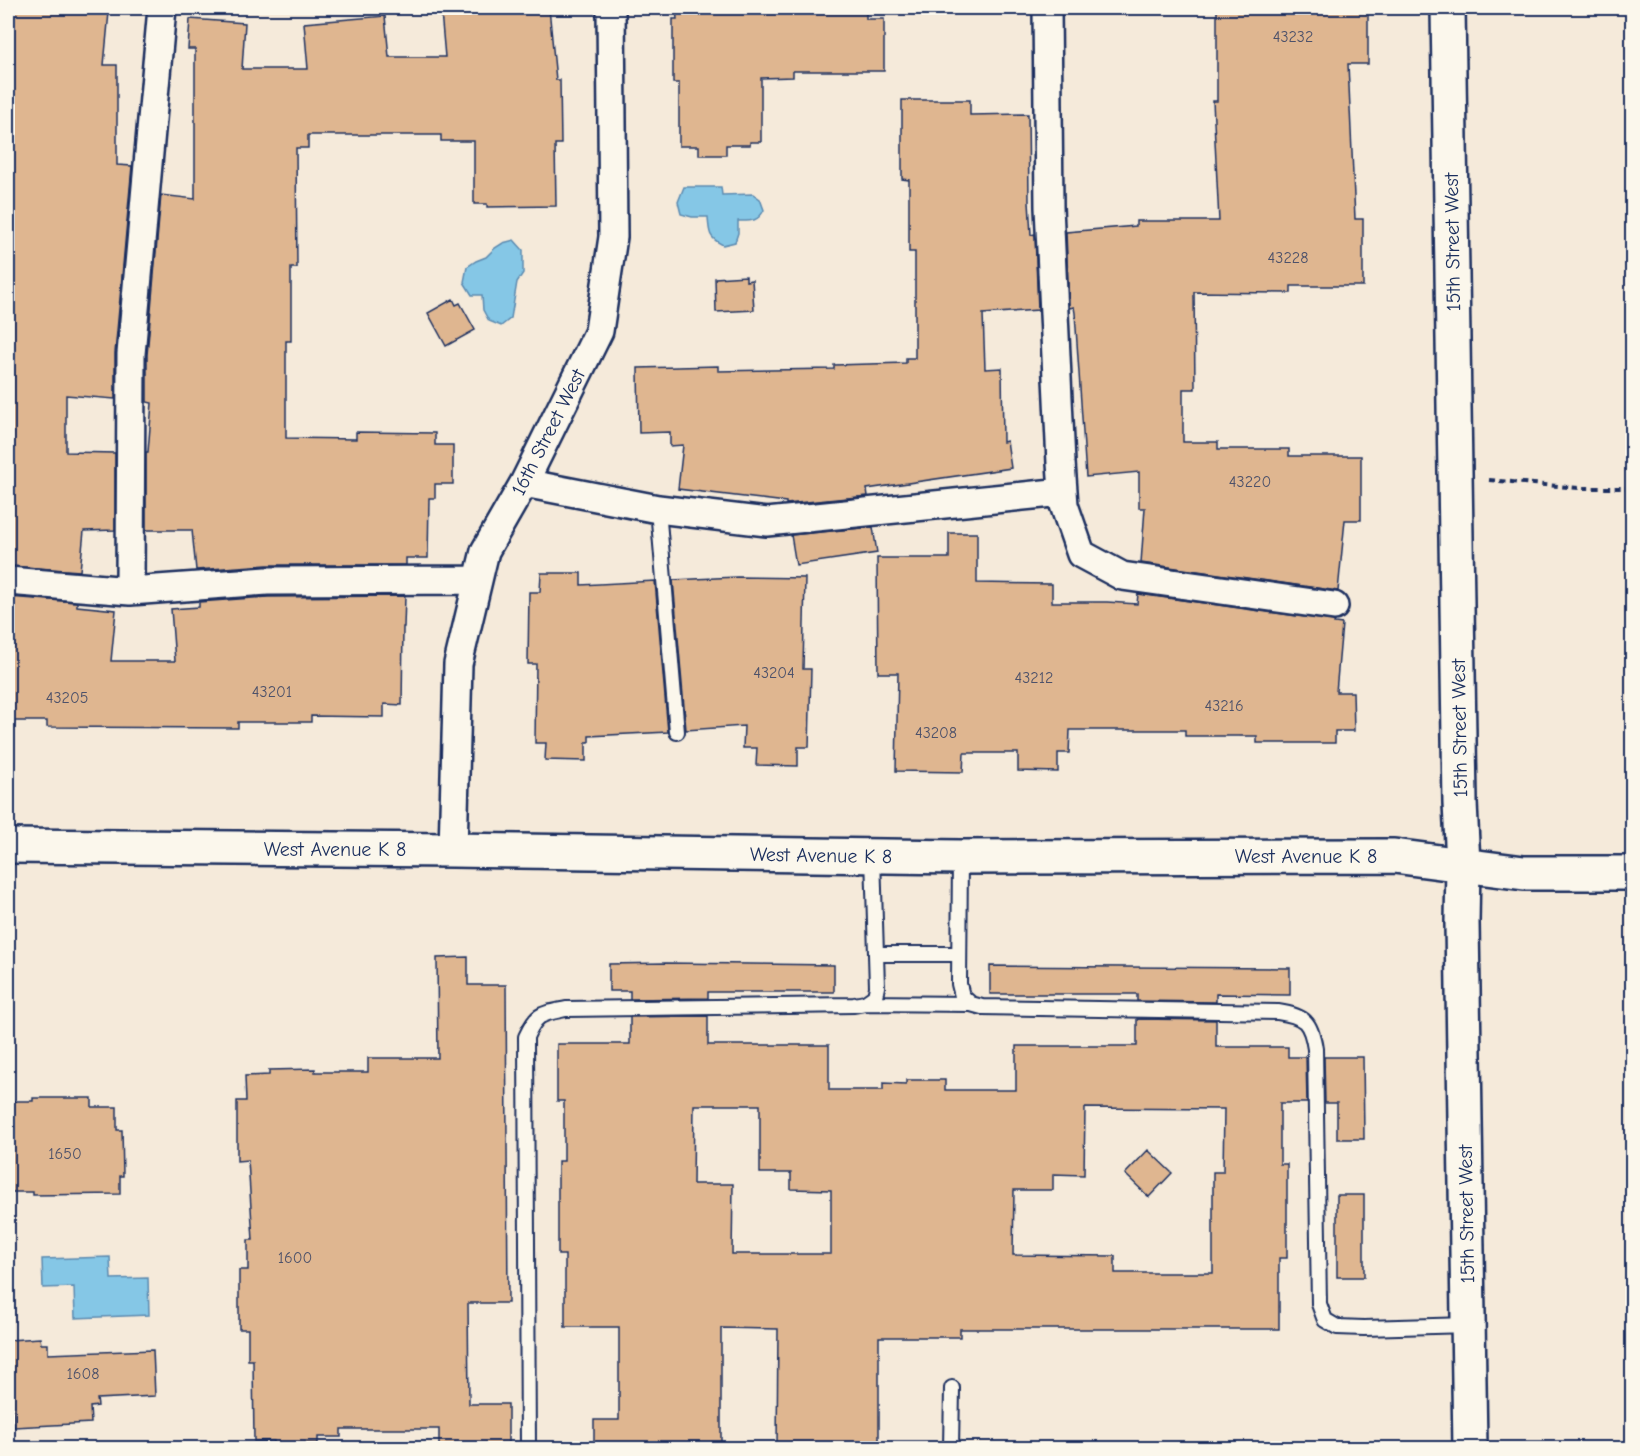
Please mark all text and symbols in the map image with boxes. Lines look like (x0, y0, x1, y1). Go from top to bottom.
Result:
house number: 43232 (1273, 28, 1313, 46)
street label: 15th Street West (1440, 171, 1465, 312)
house number: 43228 (1268, 249, 1308, 267)
street label: 16th Street West (507, 364, 591, 499)
house number: 43220 (1229, 473, 1271, 491)
street label: 15th Street West (1447, 657, 1472, 798)
house number: 43204 (753, 664, 795, 682)
house number: 43212 (1015, 669, 1053, 687)
house number: 43201 (252, 683, 292, 701)
house number: 43205 (46, 689, 88, 707)
house number: 43216 (1204, 697, 1244, 715)
house number: 43208 (915, 724, 957, 742)
street label: West Avenue K 8 (264, 838, 406, 861)
street label: West Avenue K 8 (750, 843, 892, 868)
street label: West Avenue K 8 (1235, 845, 1377, 868)
street label: 15th Street West (1454, 1143, 1479, 1284)
house number: 1650 (48, 1145, 82, 1163)
house number: 1600 (278, 1249, 312, 1267)
house number: 1608 (67, 1365, 100, 1383)

